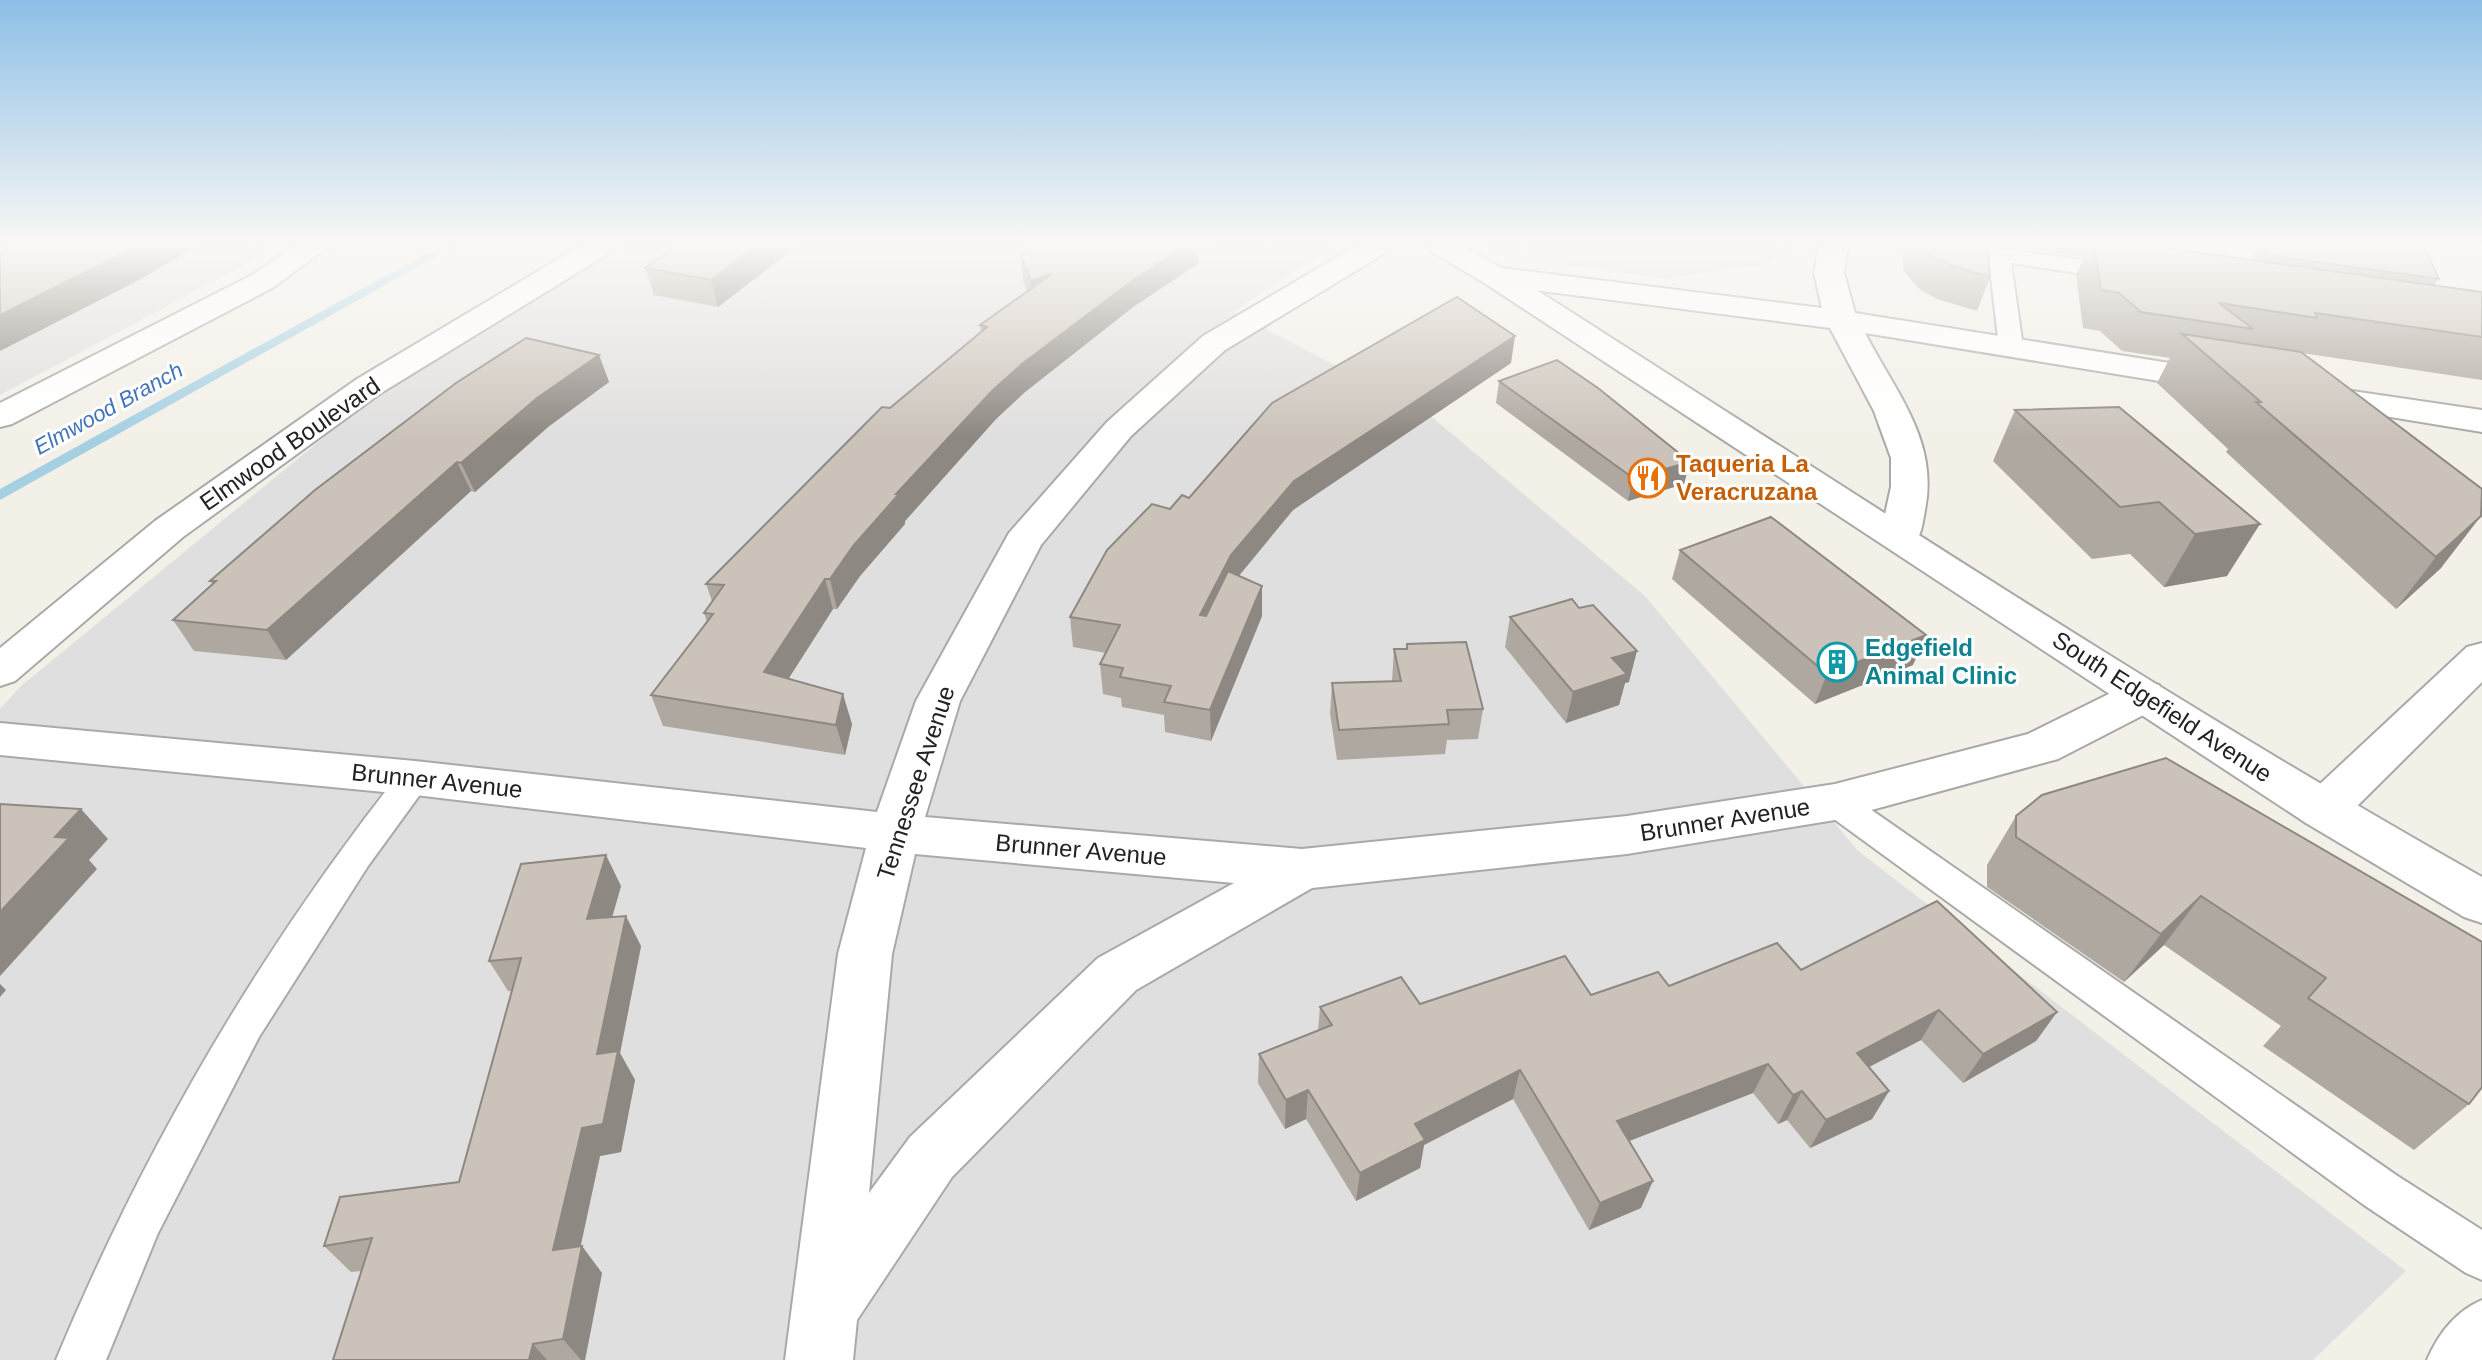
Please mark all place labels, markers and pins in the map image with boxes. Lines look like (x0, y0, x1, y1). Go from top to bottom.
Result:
place label: Taqueria La Veracruzana (1676, 450, 1818, 505)
restaurant icon: Taqueria La Veracruzana (1627, 457, 1669, 499)
place label: Edgefield Animal Clinic (1865, 634, 2017, 689)
building icon: Edgefield Animal Clinic (1816, 641, 1858, 683)

